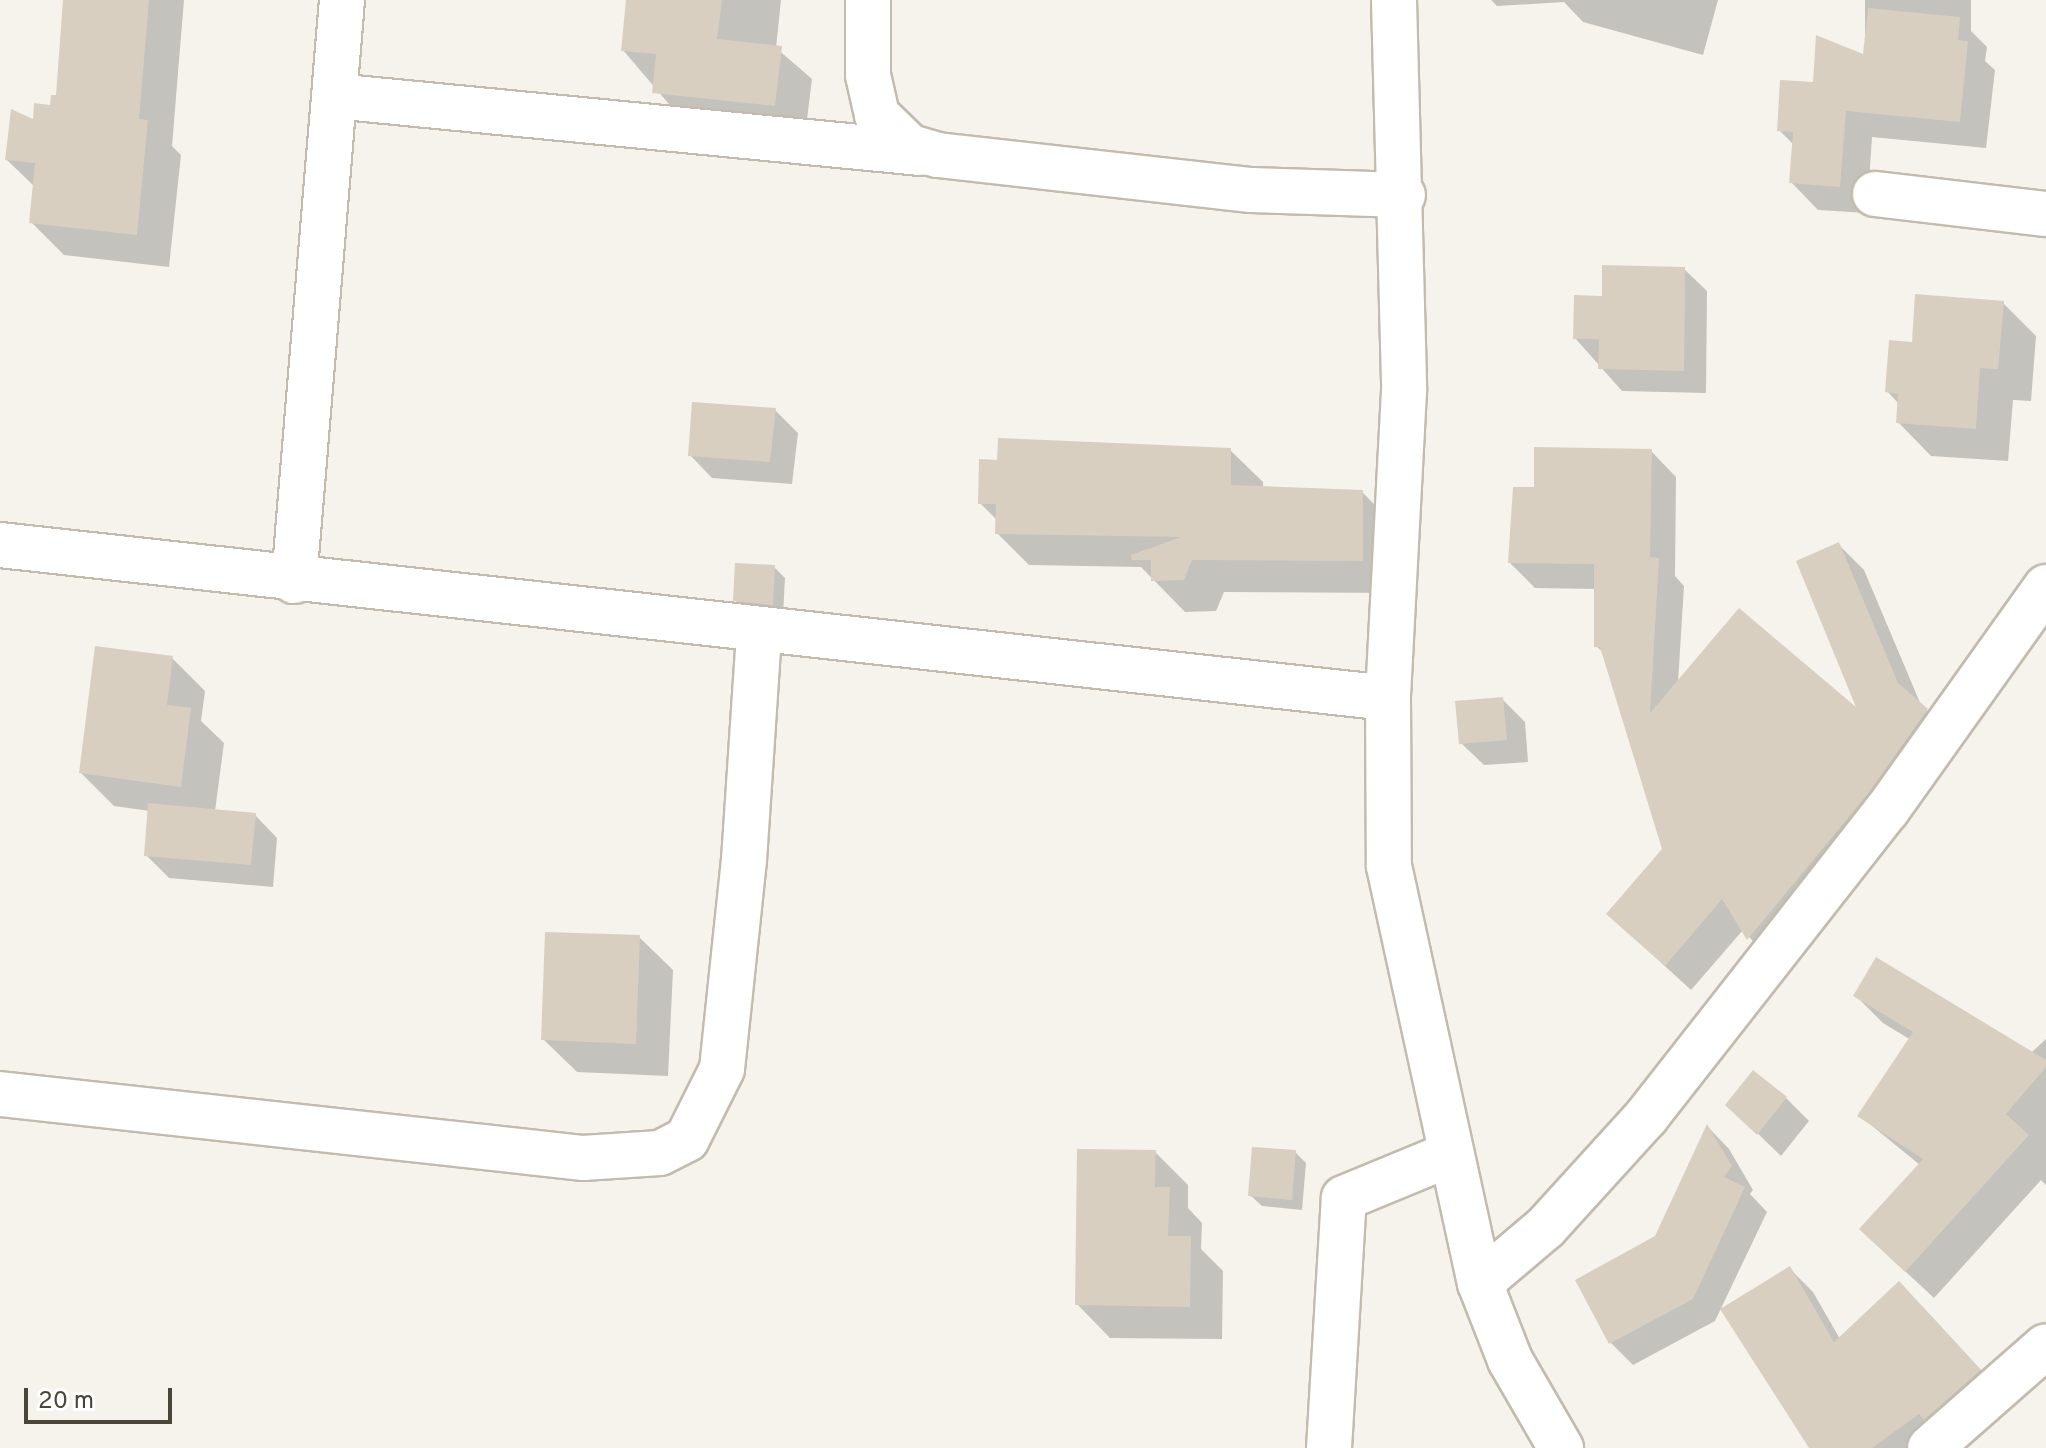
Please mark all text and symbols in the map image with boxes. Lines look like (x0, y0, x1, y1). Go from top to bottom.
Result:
scale bar (28, 1372, 176, 1422)
text: 20 m (38, 1387, 94, 1417)

